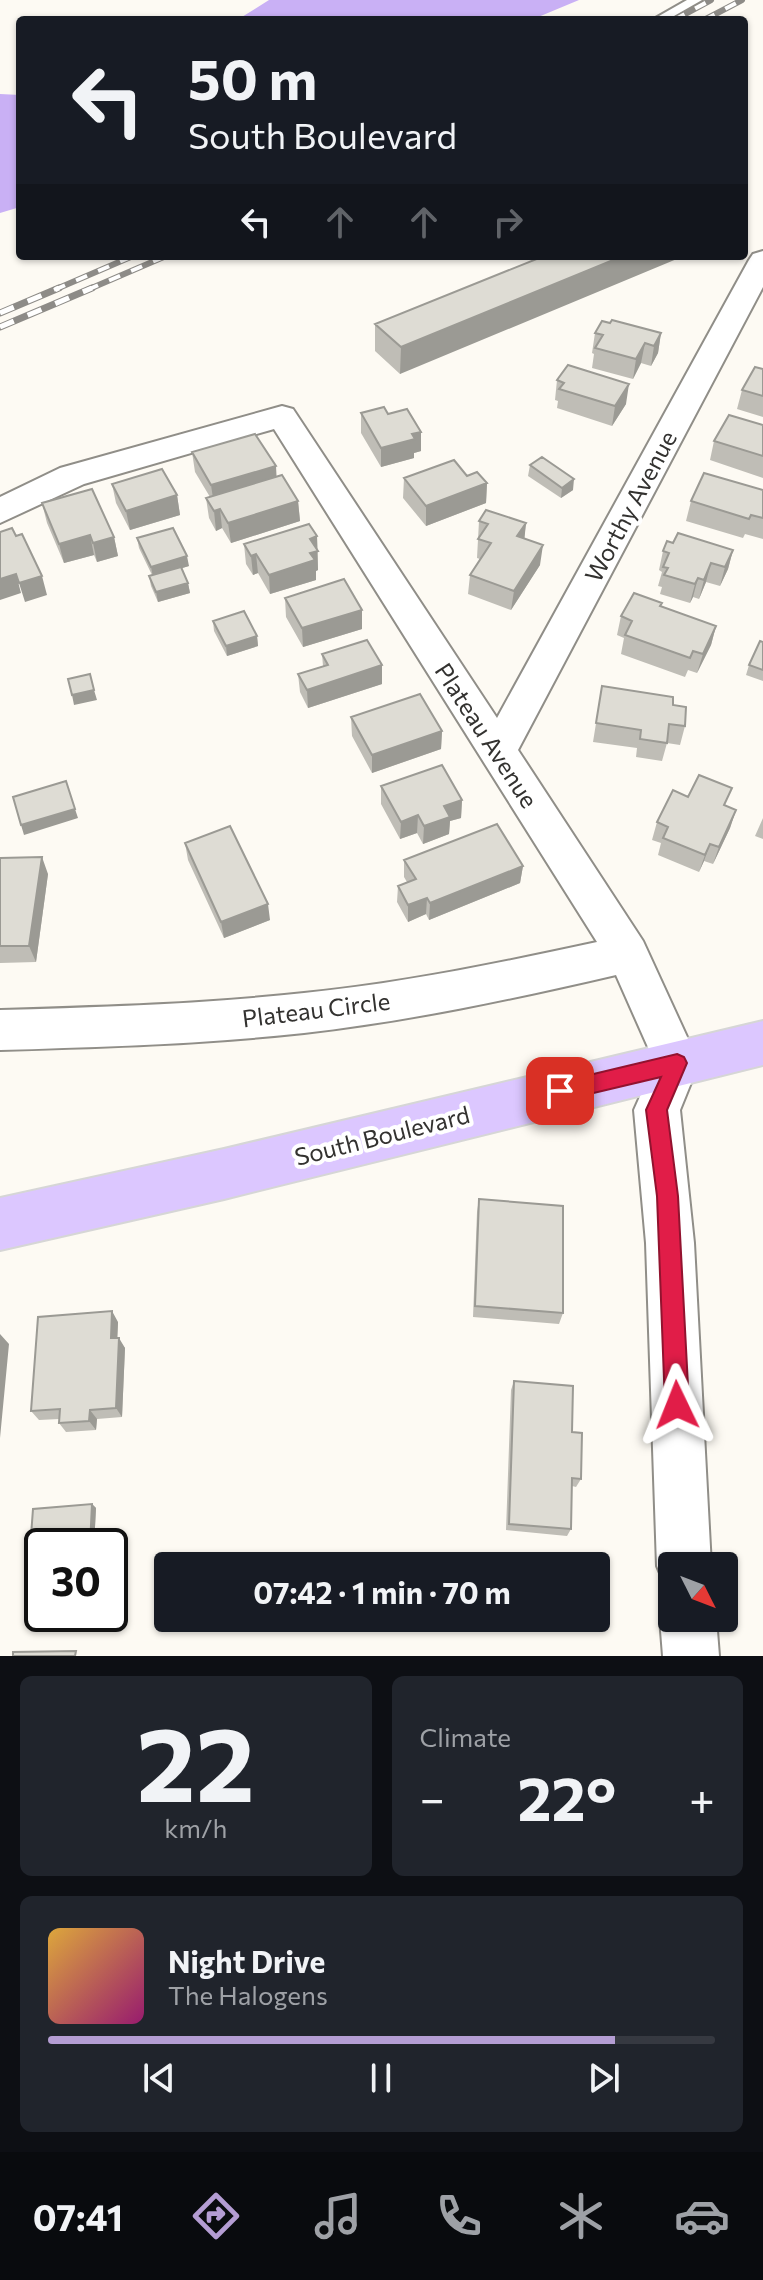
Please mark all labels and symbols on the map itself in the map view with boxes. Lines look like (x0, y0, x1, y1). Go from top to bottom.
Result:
street label: Worthy Avenue (578, 425, 682, 587)
street label: Plateau Avenue (429, 657, 545, 813)
street label: Plateau Circle (240, 986, 392, 1032)
pin (526, 1057, 594, 1125)
street label: South Boulevard (291, 1099, 473, 1171)
position arrow (635, 1363, 719, 1447)
speed limit sign: 30 (24, 1528, 128, 1632)
north arrow (658, 1552, 738, 1632)

